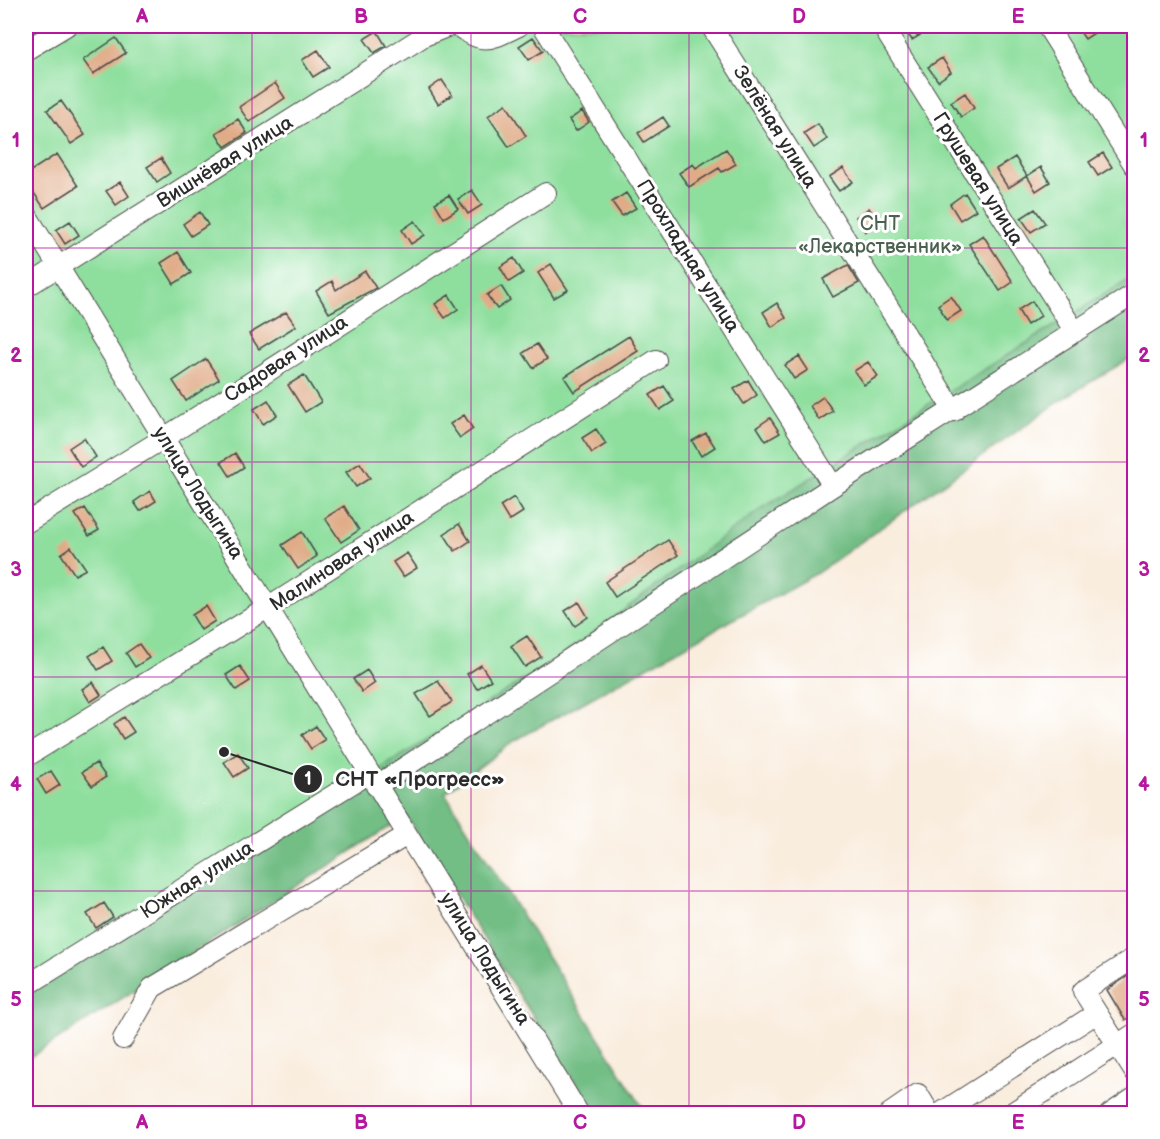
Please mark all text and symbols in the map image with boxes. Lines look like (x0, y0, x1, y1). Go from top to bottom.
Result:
text: A (135, 5, 149, 29)
text: B (354, 5, 368, 29)
text: C (573, 5, 587, 29)
text: D (792, 5, 806, 29)
text: E (1012, 5, 1025, 29)
street label: Зелёная улица (728, 61, 822, 193)
street label: Грушевая улица (927, 108, 1029, 250)
street label: Вишнёвая улица (153, 110, 298, 213)
text: 1 (12, 129, 20, 153)
text: 1 (1140, 129, 1148, 153)
street label: Прохладная улица (631, 175, 745, 337)
park label: СНТ «Лекарственник» (798, 212, 962, 259)
street label: Садовая улица (220, 310, 352, 408)
text: 2 (10, 344, 22, 368)
text: 2 (1138, 344, 1150, 368)
street label: улица Лодыгина (148, 422, 249, 564)
street label: Малиновая улица (265, 505, 419, 617)
text: 3 (10, 558, 22, 582)
text: 3 (1138, 558, 1150, 582)
callout: СНТ «Прогресс» (293, 759, 517, 798)
text: СНТ «Прогресс» (335, 767, 505, 792)
text: 1 (304, 769, 312, 790)
text: 4 (10, 773, 22, 797)
text: 4 (1138, 773, 1150, 797)
street label: Южная улица (136, 836, 258, 924)
street label: улица Лодыгина (435, 888, 536, 1030)
text: 5 (10, 988, 22, 1012)
text: 5 (1138, 988, 1150, 1012)
text: A (135, 1111, 149, 1135)
text: B (354, 1111, 368, 1135)
text: C (573, 1111, 587, 1135)
text: D (792, 1111, 806, 1135)
text: E (1012, 1111, 1025, 1135)

